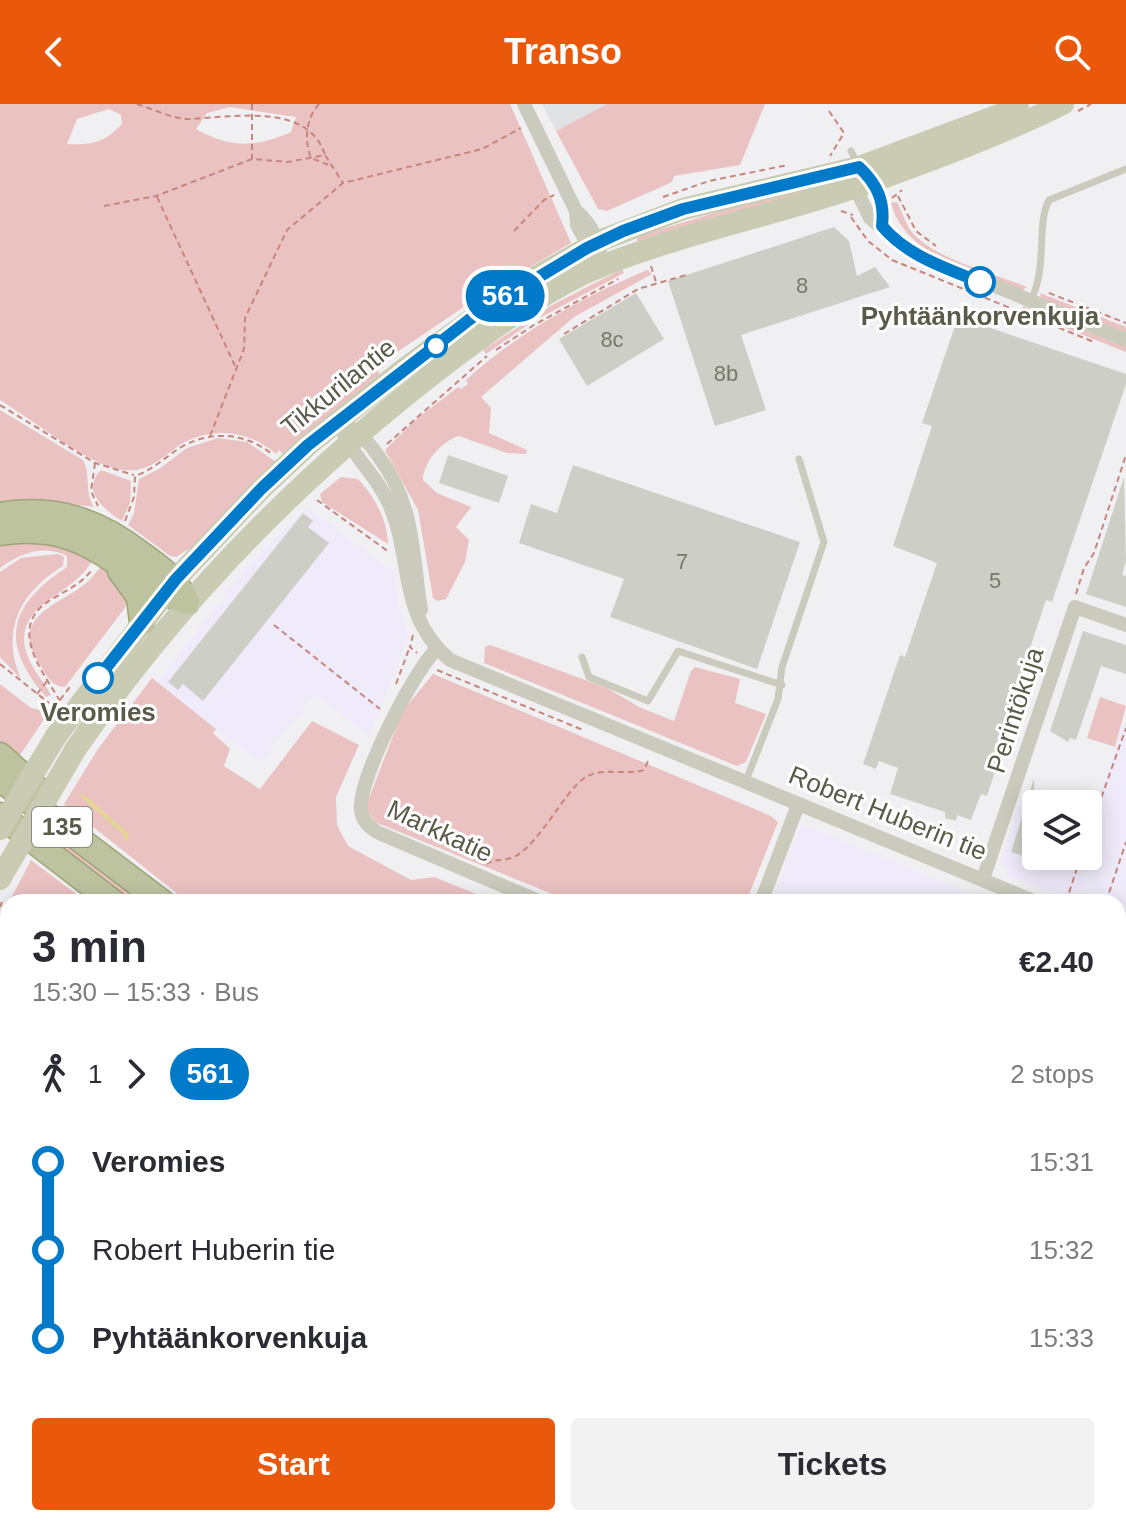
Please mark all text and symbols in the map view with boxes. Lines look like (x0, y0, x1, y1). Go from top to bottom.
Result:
icon: back (32, 30, 76, 74)
icon: search (1050, 30, 1094, 74)
text: Transo (504, 31, 622, 72)
marker: Pyhtäänkorvenkuja (965, 267, 995, 297)
line badge: 561 (459, 270, 551, 322)
house number: 8 (796, 273, 808, 298)
text: 561 (482, 280, 528, 311)
place label: Pyhtäänkorvenkuja (861, 301, 1100, 331)
house number: 8c (600, 327, 624, 352)
street label: Tikkurilantie (275, 332, 401, 442)
unlabelled marker (425, 335, 447, 357)
house number: 8b (714, 361, 738, 386)
house number: 7 (676, 549, 688, 574)
house number: 5 (989, 568, 1001, 593)
street label: Perintökuja (981, 643, 1050, 776)
marker: Veromies (83, 663, 113, 693)
place label: Veromies (40, 697, 156, 727)
street label: Robert Huberin tie (785, 760, 991, 866)
map controls (1022, 790, 1102, 870)
button: layers (1022, 790, 1102, 870)
street label: Markkatie (383, 794, 497, 868)
road number: 135 (32, 807, 92, 847)
text: 3 min (32, 922, 147, 971)
text: €2.40 (1019, 945, 1094, 978)
text: 15:30 – 15:33 · Bus (32, 977, 259, 1007)
icon: walk (32, 1052, 76, 1096)
icon: forward (114, 1052, 158, 1096)
text: 561 (186, 1058, 233, 1089)
text: 1 (88, 1059, 102, 1089)
text: 2 stops (1010, 1059, 1094, 1089)
text: Veromies (92, 1145, 225, 1178)
text: 15:31 (1029, 1147, 1094, 1177)
text: Robert Huberin tie (92, 1233, 335, 1266)
text: 15:32 (1029, 1235, 1094, 1265)
text: Pyhtäänkorvenkuja (92, 1321, 367, 1354)
text: 15:33 (1029, 1323, 1094, 1353)
button: Start (32, 1418, 555, 1510)
button: Tickets (571, 1418, 1094, 1510)

